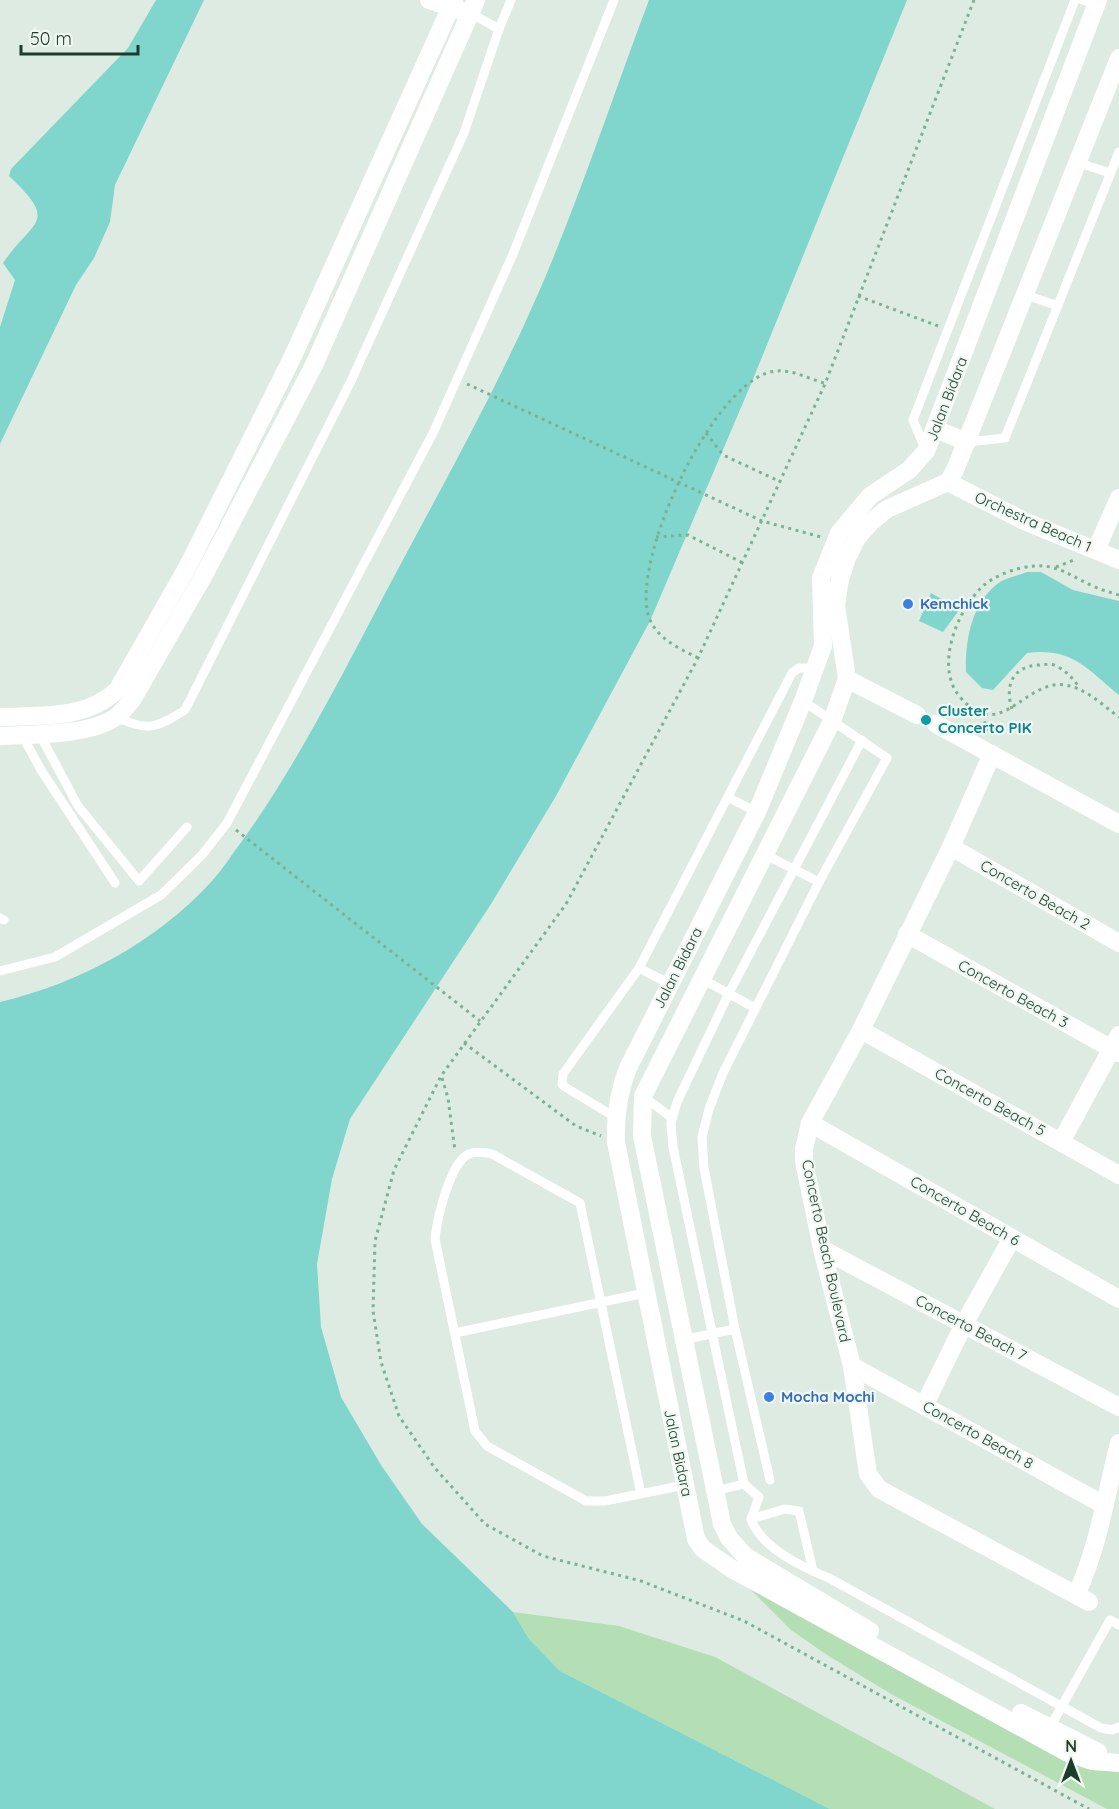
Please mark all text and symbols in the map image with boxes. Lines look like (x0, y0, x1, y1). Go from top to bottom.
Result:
scale bar (21, 18, 138, 56)
text: 50 m (30, 27, 72, 50)
street label: Jalan Bidara (922, 354, 971, 444)
street label: Orchestra Beach 1 (972, 487, 1095, 556)
place label: Kemchick (920, 594, 989, 613)
marker: Kemchick (901, 597, 915, 611)
place label: Cluster Concerto PIK (938, 701, 1032, 737)
marker: Cluster Concerto PIK (919, 713, 933, 727)
street label: Concerto Beach 2 (977, 855, 1094, 934)
street label: Jalan Bidara (649, 924, 706, 1012)
street label: Concerto Beach 3 (955, 955, 1072, 1032)
street label: Concerto Beach 5 (932, 1063, 1049, 1140)
street label: Concerto Beach Boulevard (798, 1158, 855, 1344)
street label: Concerto Beach 6 (907, 1171, 1023, 1250)
street label: Concerto Beach 7 (912, 1290, 1030, 1365)
place label: Mocha Mochi (781, 1387, 875, 1406)
marker: Mocha Mochi (762, 1390, 776, 1404)
street label: Concerto Beach 8 (920, 1396, 1037, 1473)
street label: Jalan Bidara (660, 1407, 697, 1498)
north arrow (1041, 1731, 1101, 1791)
text: N (1065, 1736, 1077, 1756)

